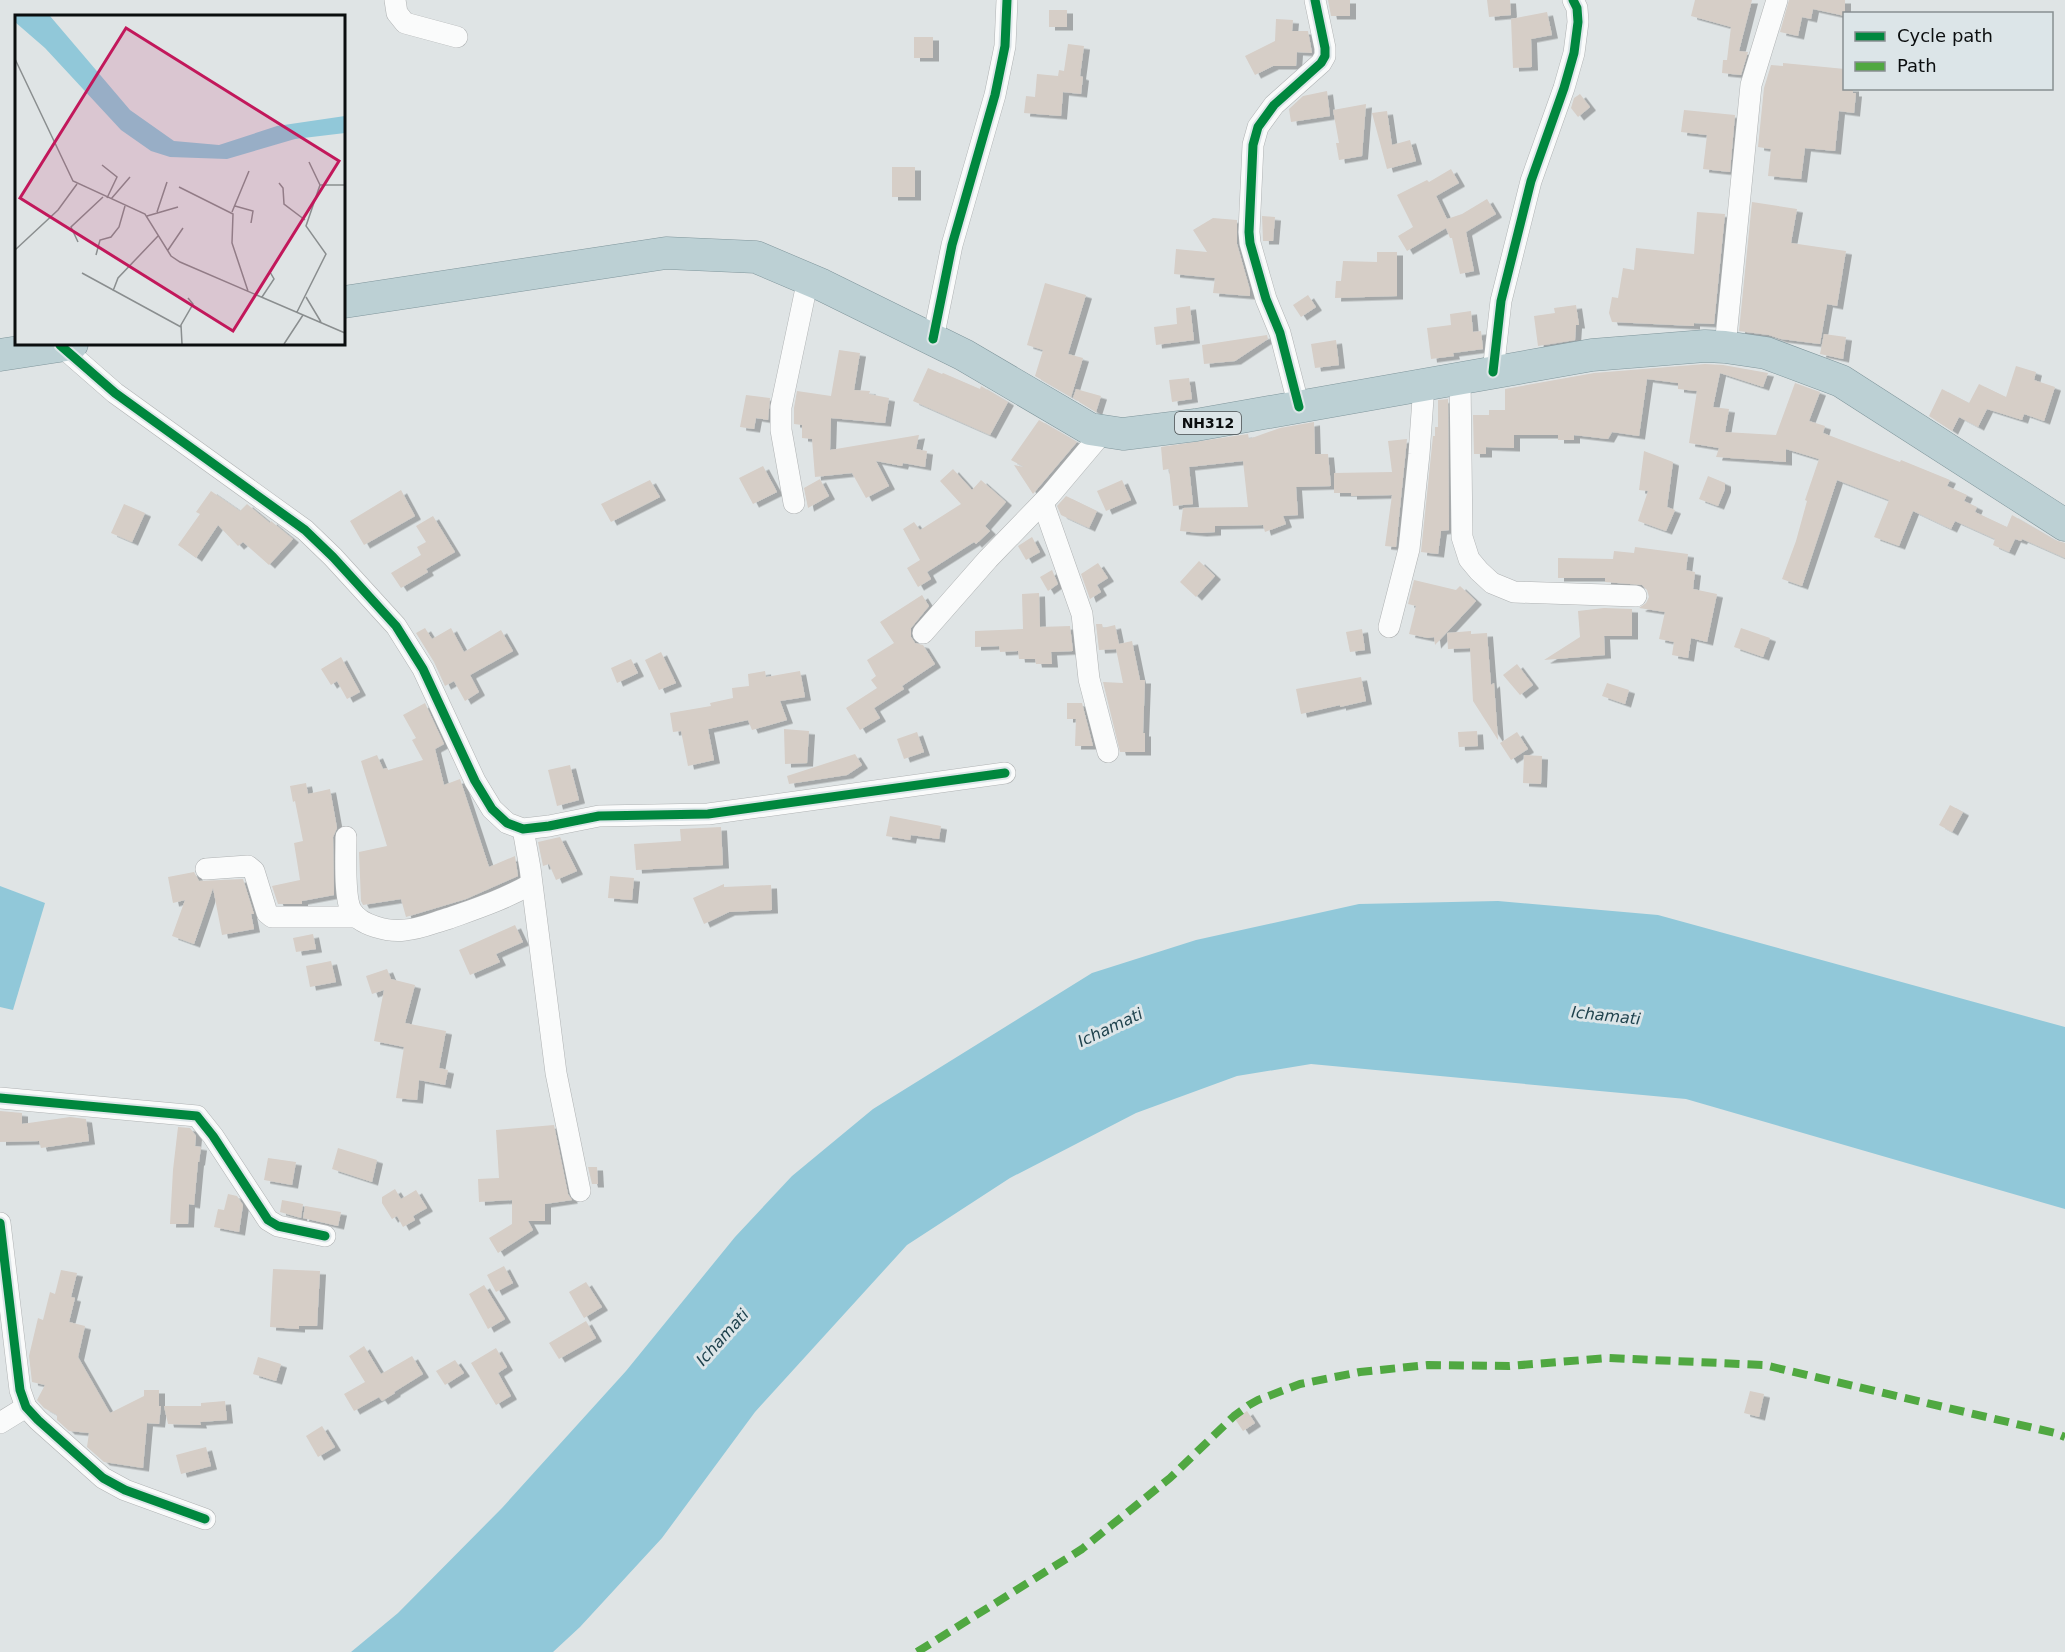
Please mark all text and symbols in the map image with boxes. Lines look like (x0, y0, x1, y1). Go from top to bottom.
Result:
legend (1843, 12, 2053, 90)
inset map (15, 15, 345, 345)
text: Cycle path (1897, 25, 1993, 46)
text: Path (1897, 55, 1937, 76)
road number: NH312 (1175, 412, 1241, 434)
water label: Ichamati (1570, 1002, 1642, 1029)
water label: Ichamati (1075, 1004, 1146, 1051)
water label: Ichamati (692, 1305, 753, 1370)

